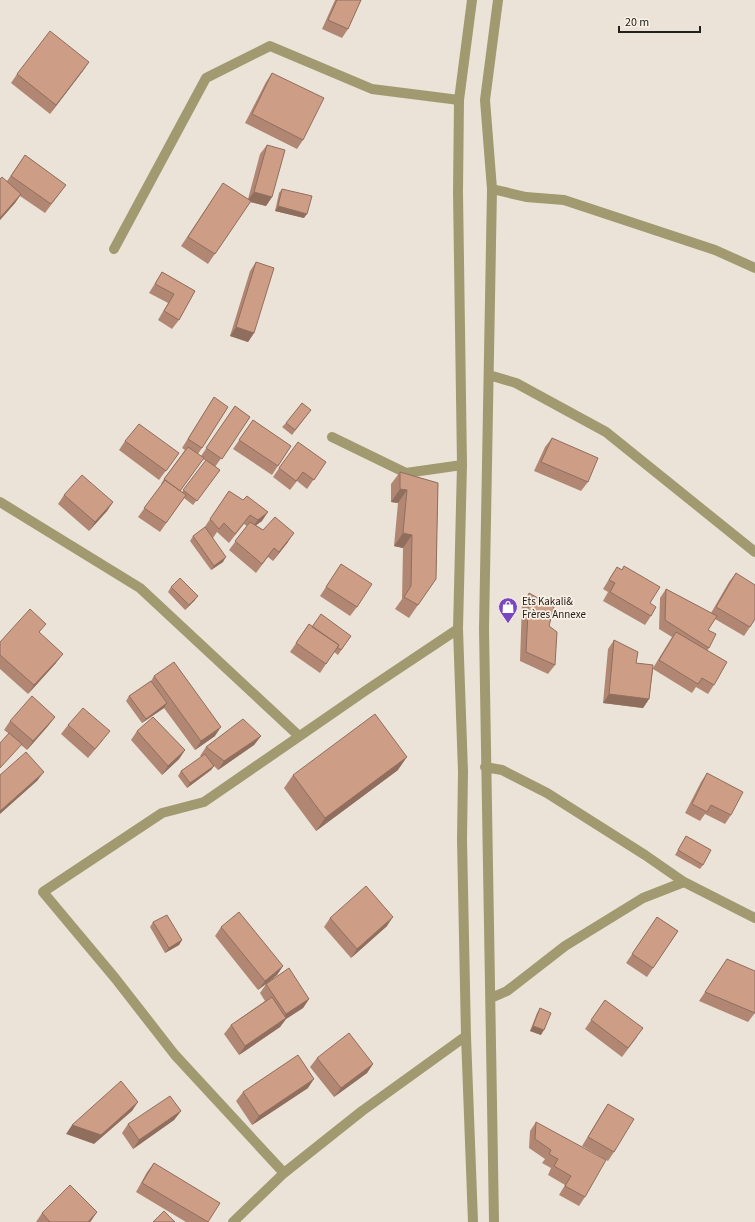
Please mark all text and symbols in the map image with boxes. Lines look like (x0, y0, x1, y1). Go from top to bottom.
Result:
scale bar (619, 8, 700, 34)
text: 20 m (625, 14, 649, 31)
place label: Ets Kakali& Frères Annexe (522, 594, 586, 622)
shop icon: Ets Kakali& Frères Annexe (497, 596, 519, 624)

